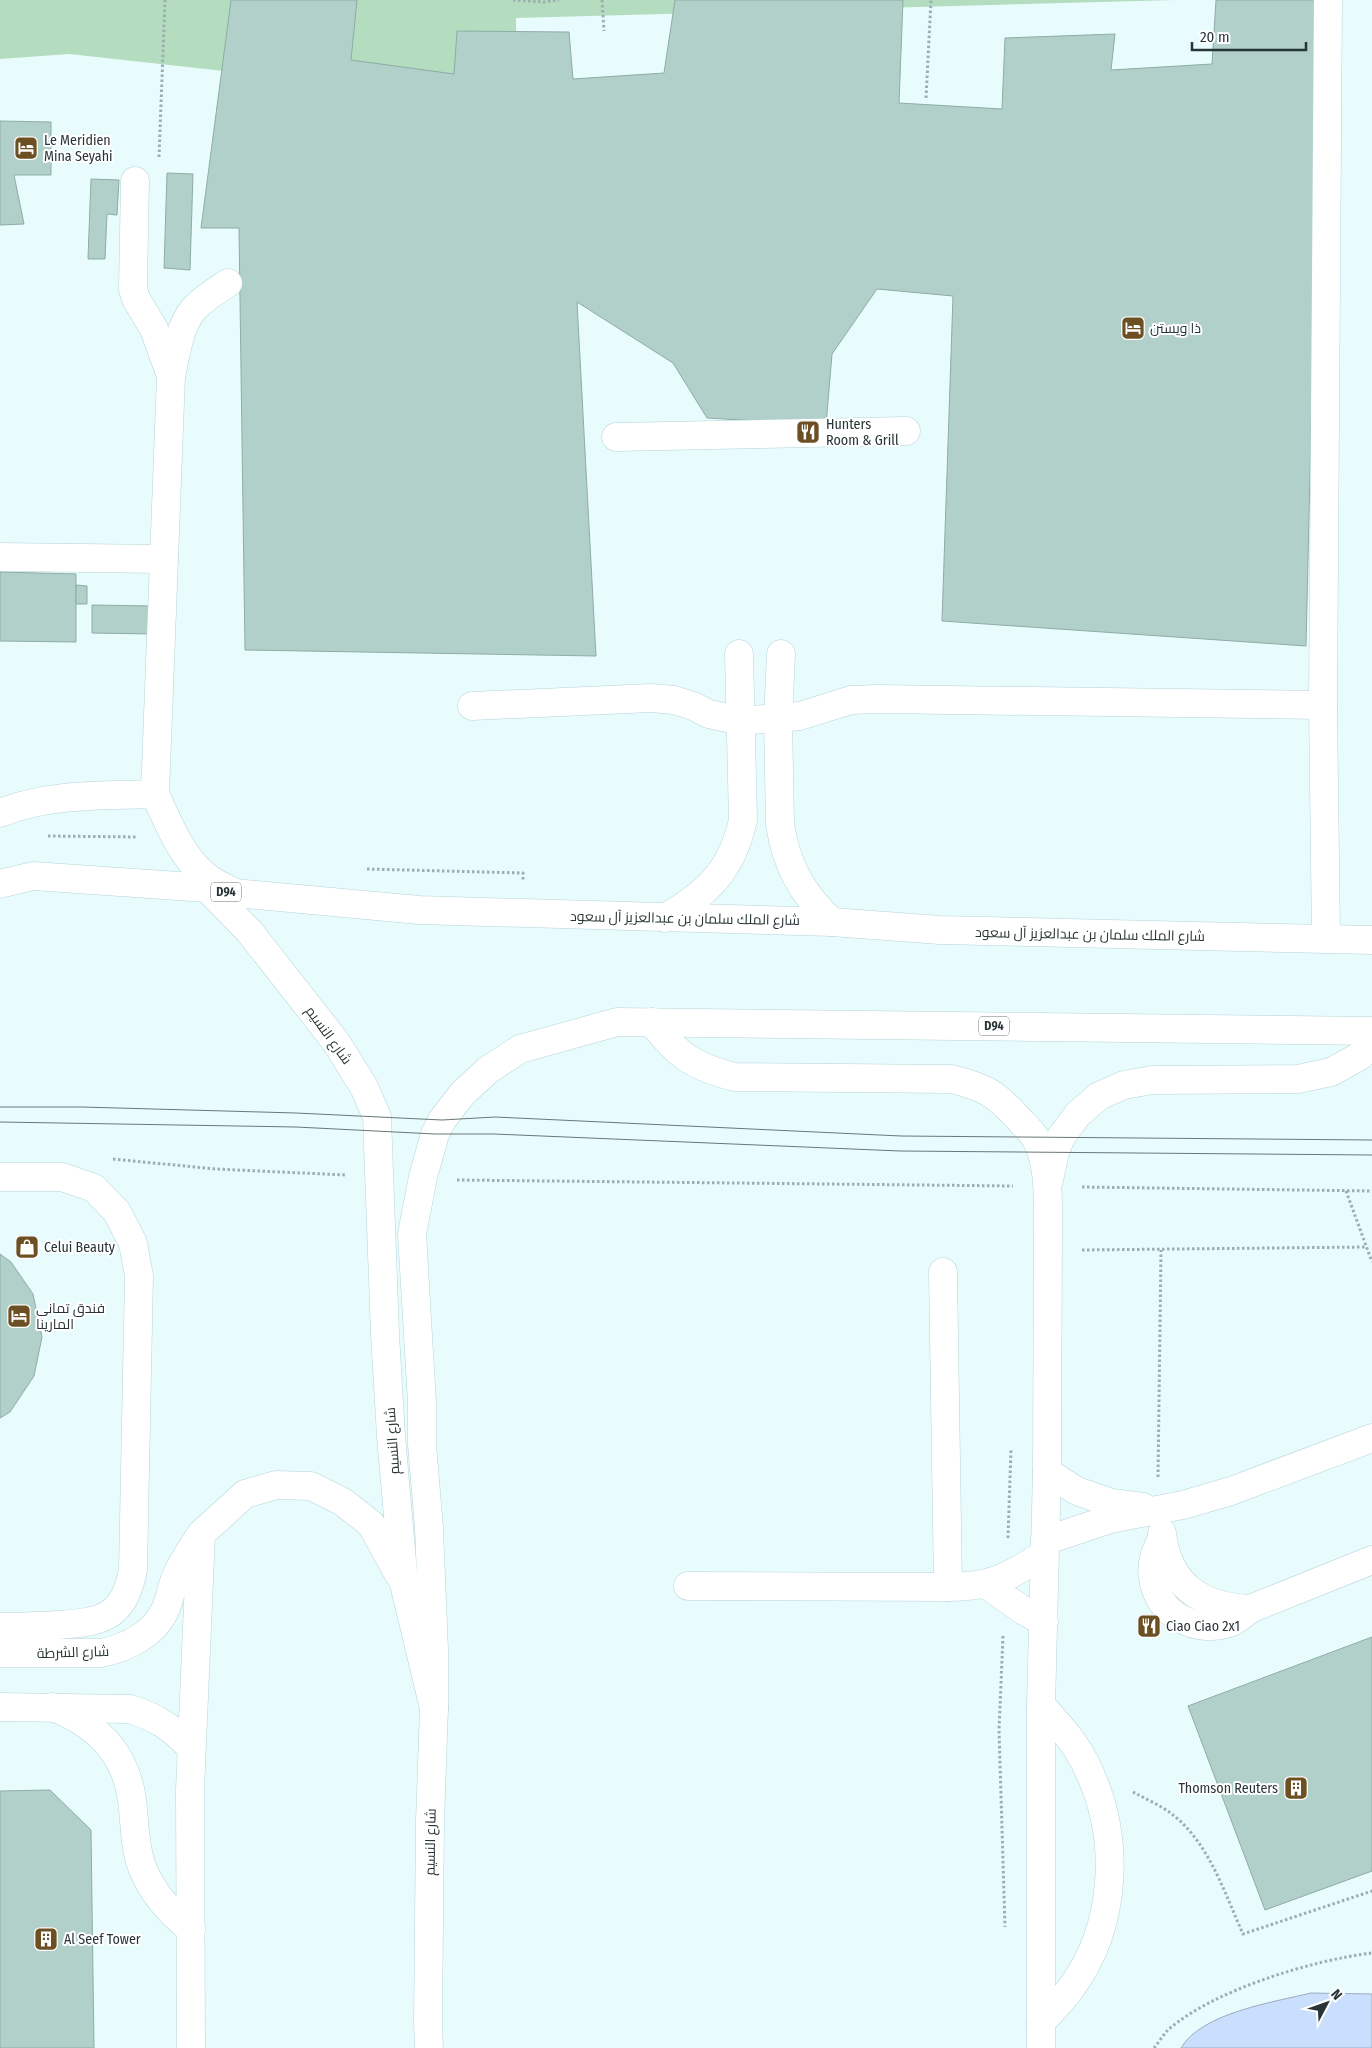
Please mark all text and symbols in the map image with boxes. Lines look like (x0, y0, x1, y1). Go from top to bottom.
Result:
scale bar (1192, 20, 1306, 52)
text: 20 m (1200, 28, 1230, 46)
place label: Le Meridien Mina Seyahi (44, 132, 113, 165)
hotel icon: Le Meridien Mina Seyahi (13, 135, 39, 161)
hotel icon: ذا ويستن (1120, 315, 1146, 341)
place label: ذا ويستن (1150, 320, 1201, 337)
place label: Hunters Room & Grill (826, 416, 899, 449)
restaurant icon: Hunters Room & Grill (795, 419, 821, 445)
road number: D94 (211, 882, 241, 902)
street label: شارع الملك سلمان بن عبدالعزيز آل سعود (570, 908, 800, 929)
street label: شارع الملك سلمان بن عبدالعزيز آل سعود (975, 924, 1205, 945)
street label: شارع النسيم (301, 1003, 355, 1068)
road number: D94 (979, 1016, 1009, 1036)
shop icon: Celui Beauty (14, 1234, 40, 1260)
place label: Celui Beauty (44, 1239, 116, 1256)
place label: فندق تماني المارينا (36, 1300, 105, 1333)
hotel icon: فندق تماني المارينا (6, 1303, 32, 1329)
street label: شارع النسيم (382, 1407, 404, 1475)
restaurant icon: Ciao Ciao 2x1 (1136, 1613, 1162, 1639)
place label: Ciao Ciao 2x1 (1166, 1618, 1240, 1635)
street label: شارع الشرطة (36, 1643, 110, 1662)
building icon: Thomson Reuters (1283, 1775, 1309, 1801)
place label: Thomson Reuters (1178, 1780, 1278, 1797)
street label: شارع النسيم (421, 1808, 441, 1876)
building icon: Al Seef Tower (33, 1926, 59, 1952)
place label: Al Seef Tower (64, 1931, 141, 1948)
north arrow (1302, 1978, 1352, 2028)
text: N (1327, 1986, 1346, 2004)

